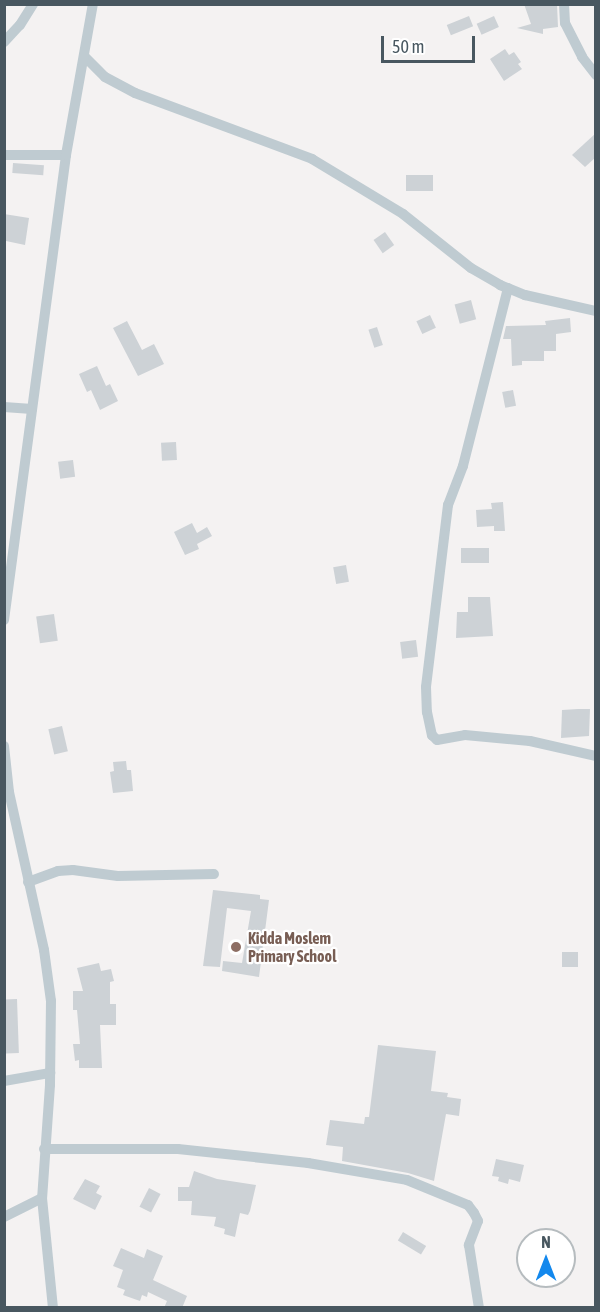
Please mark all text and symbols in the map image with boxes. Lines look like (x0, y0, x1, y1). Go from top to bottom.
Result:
scale bar (384, 24, 478, 62)
text: 50 m (392, 36, 424, 57)
place label: Kidda Moslem Primary School (248, 928, 336, 966)
marker: Kidda Moslem Primary School (229, 940, 243, 954)
north arrow (516, 1228, 576, 1288)
text: N (541, 1233, 551, 1251)

